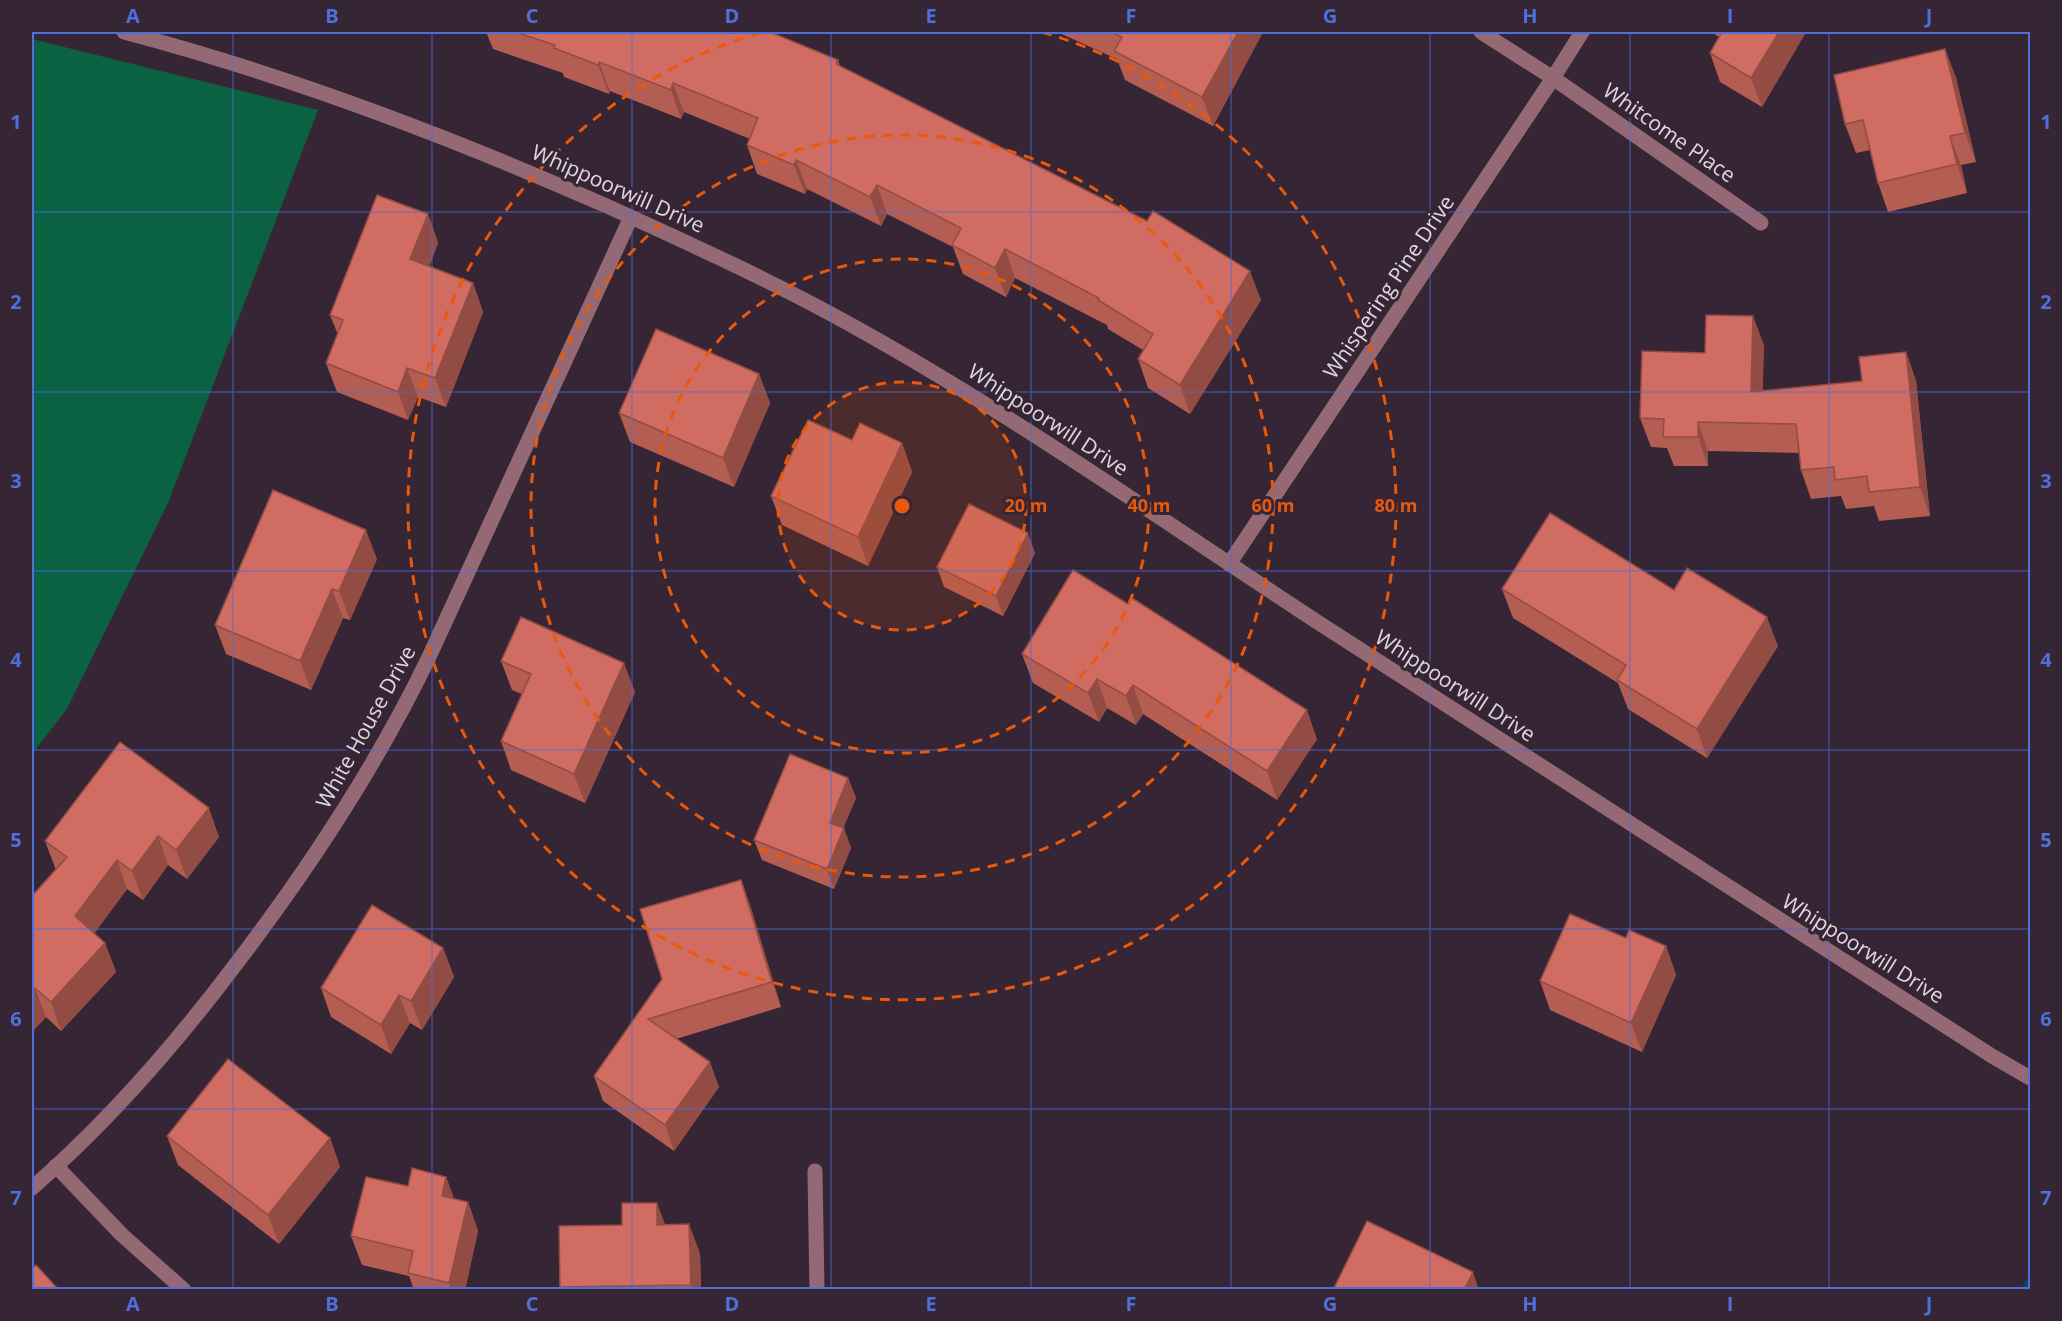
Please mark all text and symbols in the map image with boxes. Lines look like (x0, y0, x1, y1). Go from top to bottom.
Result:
text: A (126, 2, 140, 29)
text: B (325, 2, 339, 29)
text: C (526, 2, 539, 29)
text: D (725, 2, 739, 29)
text: E (925, 2, 937, 29)
text: F (1126, 2, 1136, 29)
text: G (1323, 2, 1337, 29)
text: H (1522, 2, 1538, 29)
text: I (1727, 2, 1733, 29)
text: J (1924, 2, 1932, 29)
street label: Whitcome Place (1598, 76, 1741, 188)
text: 1 (10, 108, 22, 135)
text: 1 (2040, 108, 2052, 135)
street label: Whippoorwill Drive (528, 137, 709, 239)
street label: Whispering Pine Drive (1316, 189, 1460, 384)
text: 2 (10, 288, 22, 315)
text: 2 (2040, 288, 2052, 315)
street label: Whippoorwill Drive (963, 357, 1134, 482)
text: 3 (10, 467, 22, 494)
text: 3 (2040, 467, 2052, 494)
text: 20 m (1005, 493, 1047, 517)
text: 40 m (1128, 493, 1170, 517)
text: 60 m (1252, 493, 1294, 517)
text: 80 m (1375, 493, 1417, 517)
centre of rings (892, 496, 912, 516)
street label: Whippoorwill Drive (1370, 623, 1541, 748)
street label: White House Drive (309, 640, 421, 813)
text: 4 (10, 646, 22, 673)
text: 4 (2040, 646, 2052, 673)
text: 5 (10, 826, 22, 853)
text: 5 (2040, 826, 2052, 853)
street label: Whippoorwill Drive (1777, 887, 1950, 1009)
text: 6 (10, 1005, 22, 1032)
text: 6 (2040, 1005, 2052, 1032)
text: 7 (10, 1184, 22, 1211)
text: 7 (2040, 1184, 2052, 1211)
text: A (126, 1290, 140, 1317)
text: B (325, 1290, 339, 1317)
text: C (526, 1290, 539, 1317)
text: D (725, 1290, 739, 1317)
text: E (925, 1290, 937, 1317)
text: F (1126, 1290, 1136, 1317)
text: G (1323, 1290, 1337, 1317)
text: H (1522, 1290, 1538, 1317)
text: I (1727, 1290, 1733, 1317)
text: J (1924, 1290, 1932, 1317)

